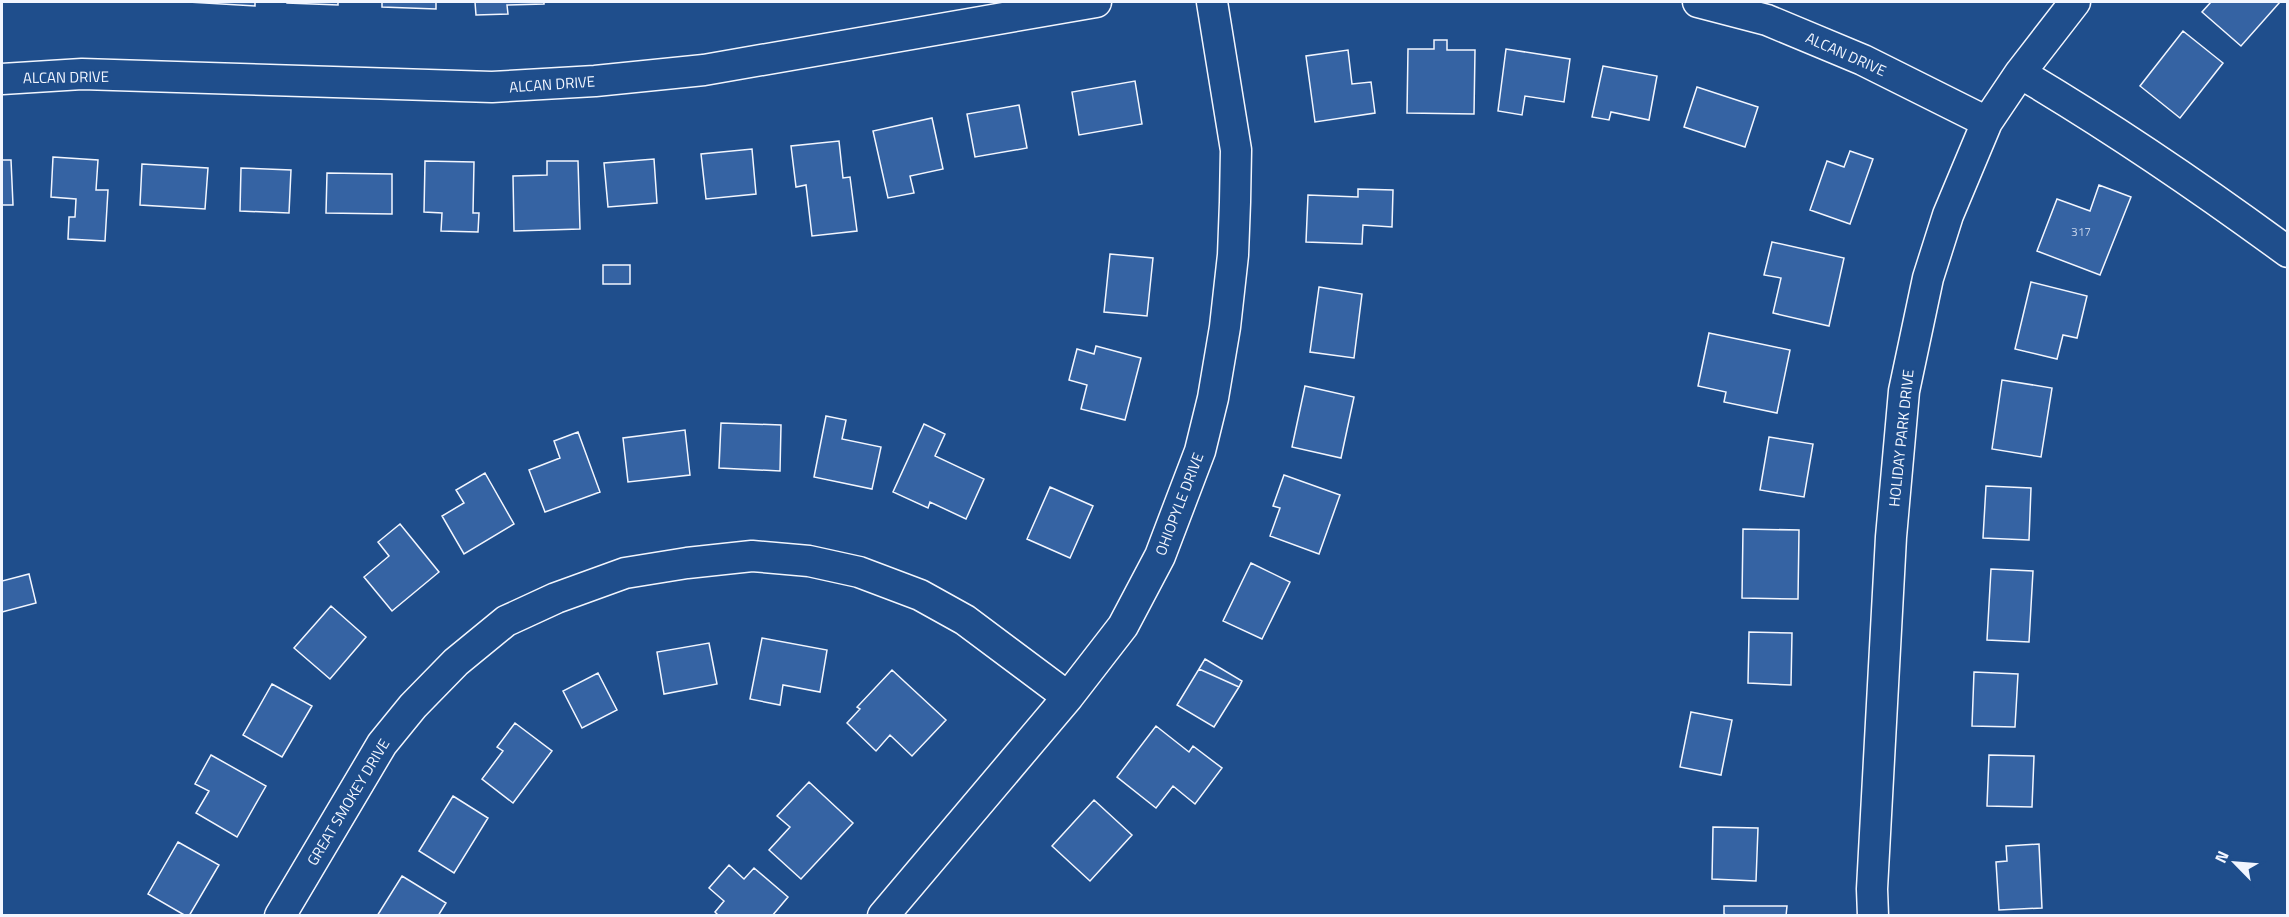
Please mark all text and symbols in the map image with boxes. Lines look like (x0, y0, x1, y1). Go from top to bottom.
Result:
street label: ALCAN DRIVE (1802, 26, 1890, 82)
street label: ALCAN DRIVE (23, 65, 109, 89)
street label: ALCAN DRIVE (508, 70, 596, 98)
house number: 317 (2071, 222, 2091, 241)
street label: HOLIDAY PARK DRIVE (1882, 368, 1920, 508)
street label: OHIOPYLE DRIVE (1149, 449, 1209, 559)
street label: GREAT SMOKEY DRIVE (301, 734, 395, 870)
north arrow (2205, 833, 2265, 893)
text: N (2208, 847, 2235, 867)

